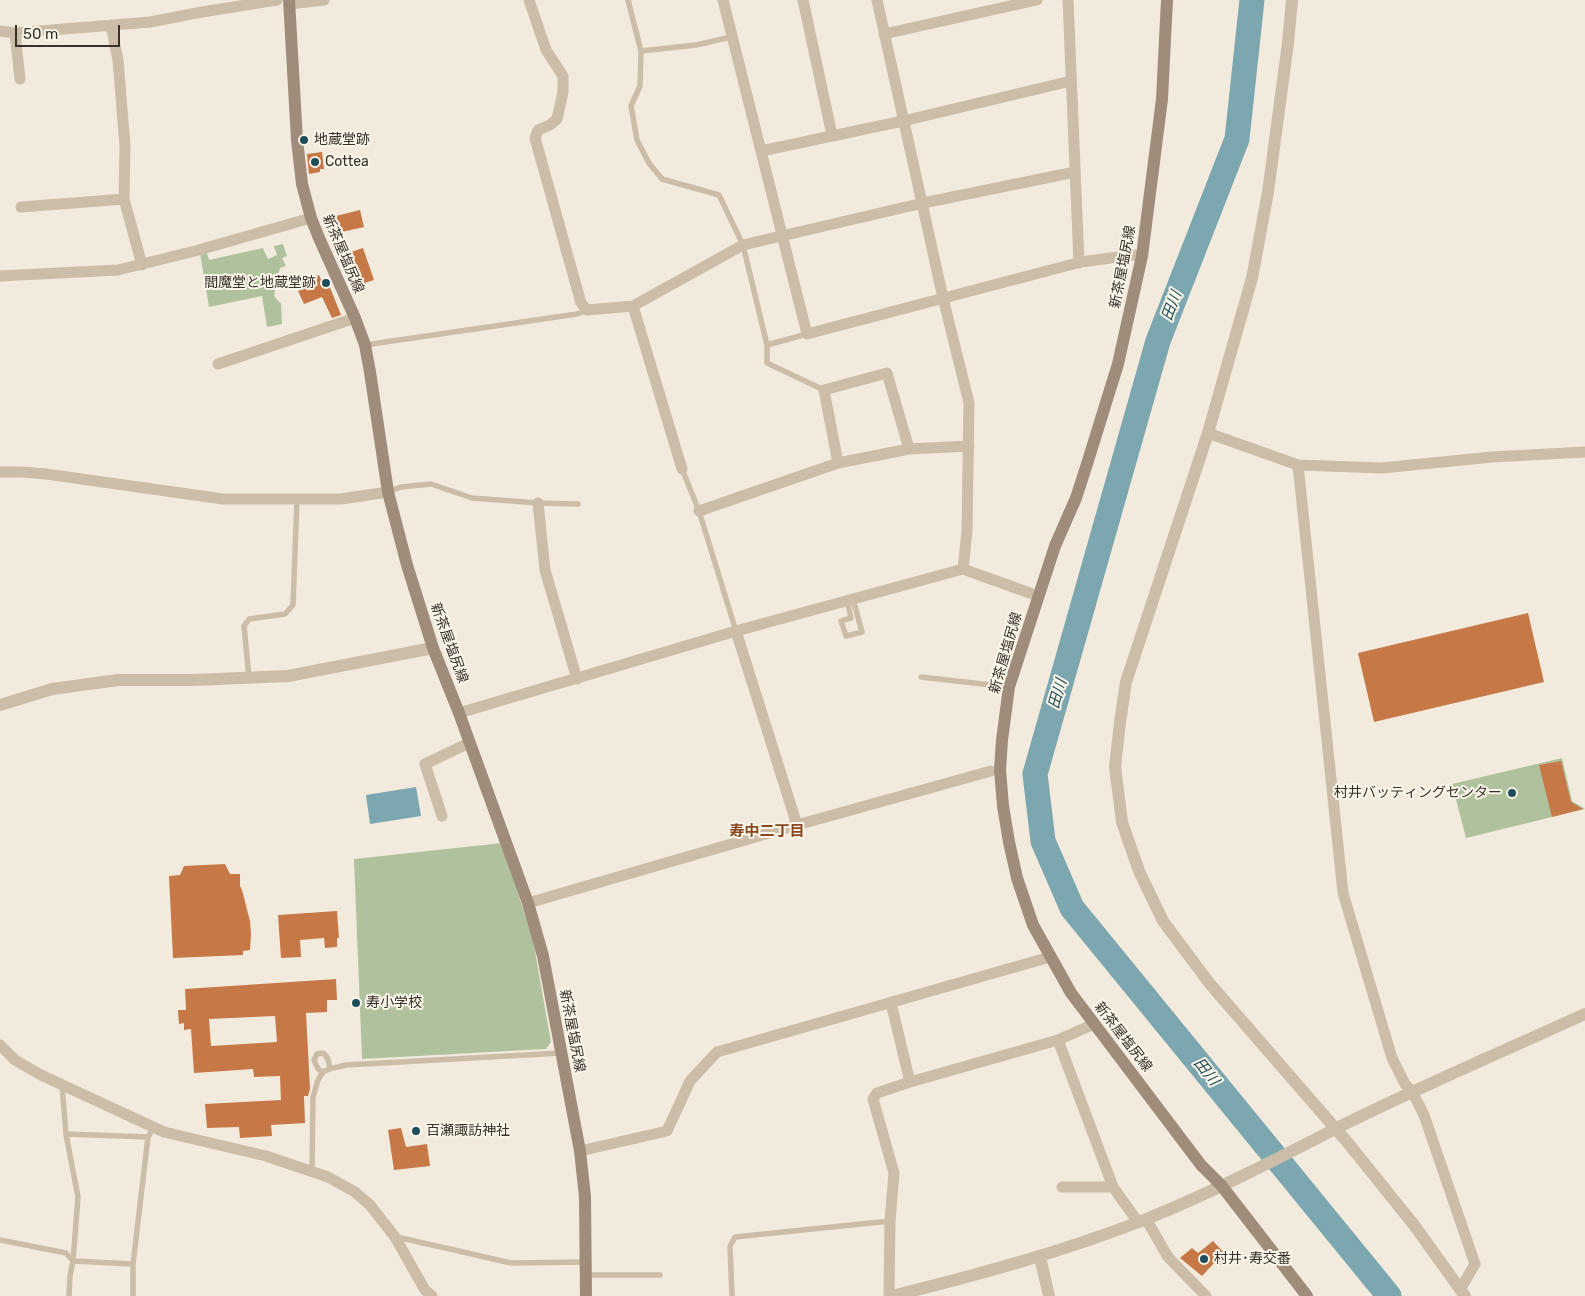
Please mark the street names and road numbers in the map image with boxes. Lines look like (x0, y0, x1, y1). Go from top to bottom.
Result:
street label: 新茶屋塩尻線 (319, 212, 367, 296)
street label: 新茶屋塩尻線 (1107, 224, 1139, 310)
street label: 新茶屋塩尻線 (427, 601, 471, 685)
street label: 新茶屋塩尻線 (986, 610, 1026, 696)
street label: 新茶屋塩尻線 (556, 988, 588, 1074)
street label: 新茶屋塩尻線 (1091, 999, 1155, 1075)

